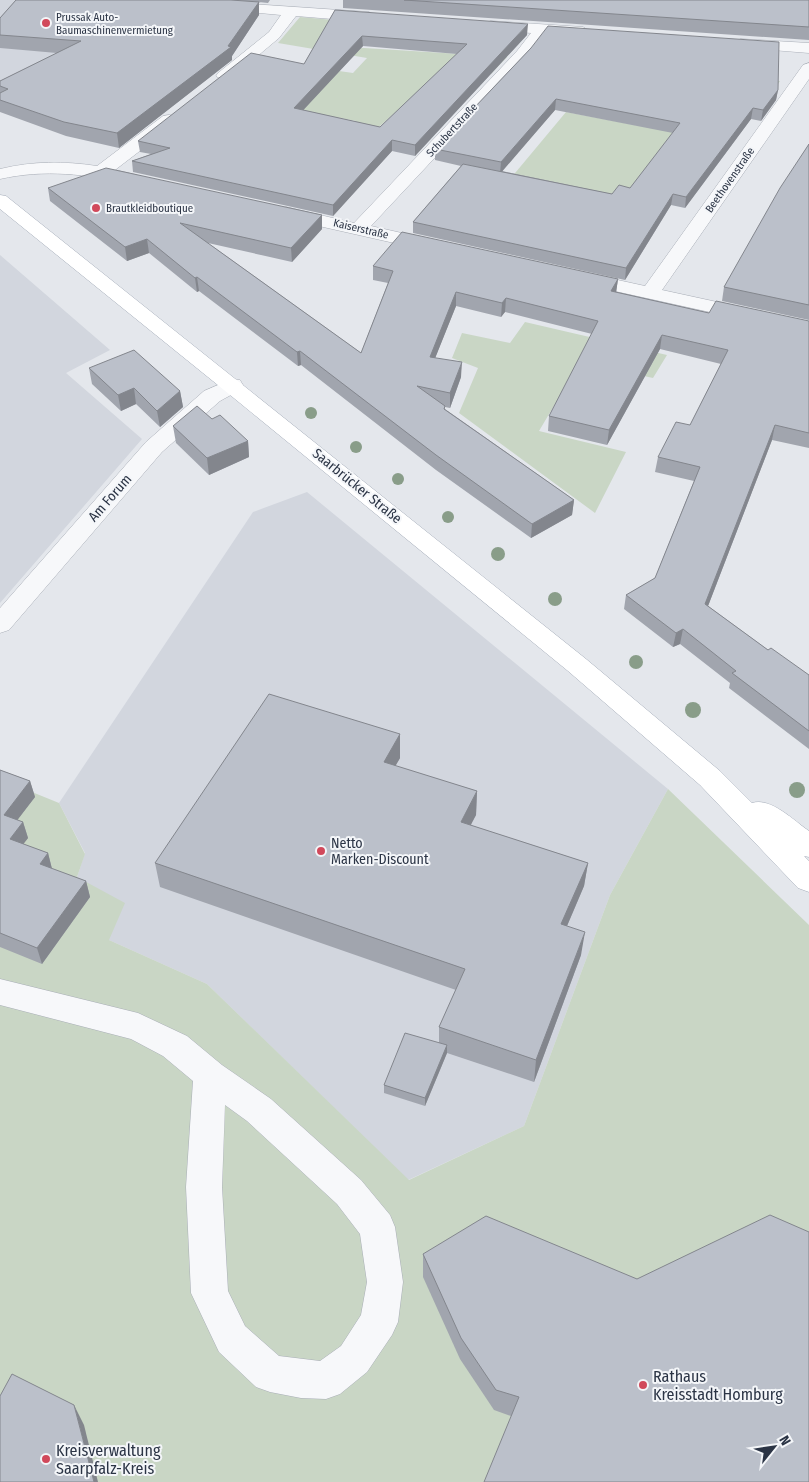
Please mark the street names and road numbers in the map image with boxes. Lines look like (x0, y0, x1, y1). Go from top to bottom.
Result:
street label: Schubertstraße (424, 100, 480, 160)
street label: Beethovenstraße (703, 145, 757, 215)
street label: Kaiserstraße (332, 216, 390, 242)
street label: Saarbrücker Straße (309, 445, 405, 527)
street label: Am Forum (85, 471, 135, 525)

